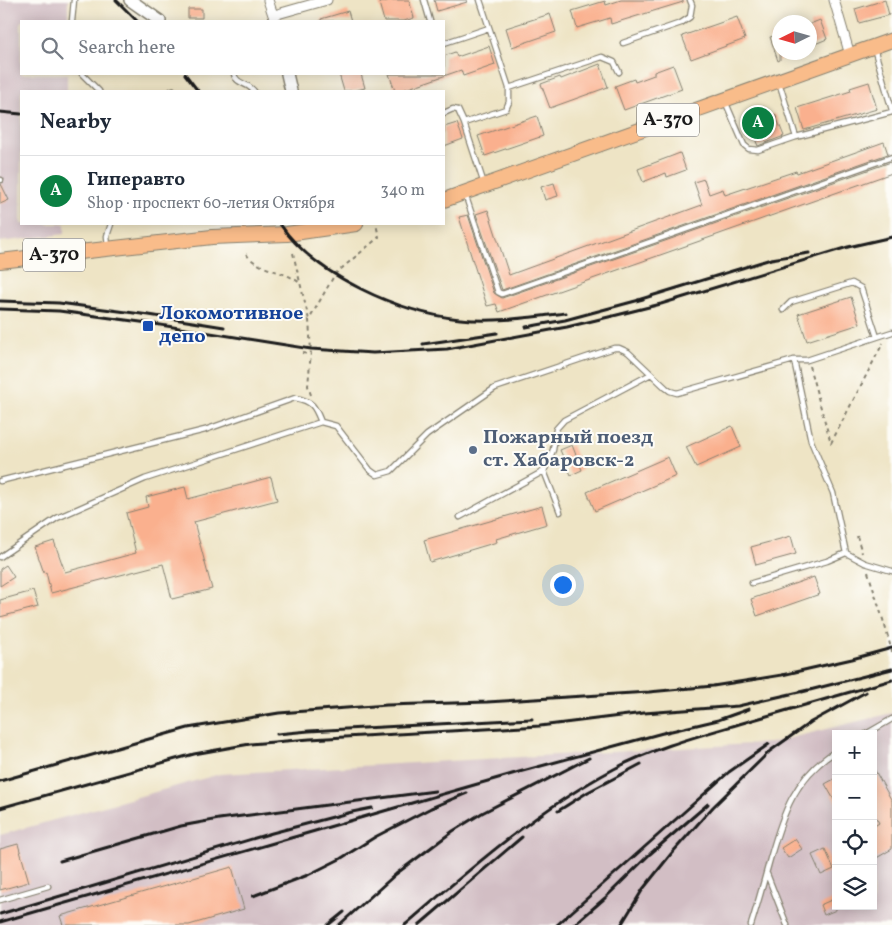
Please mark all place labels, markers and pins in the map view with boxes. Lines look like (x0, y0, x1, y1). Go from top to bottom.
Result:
pin: A (742, 104, 774, 142)
place label: Локомотивное депо (159, 300, 303, 351)
marker: Локомотивное депо (141, 319, 155, 333)
place label: Пожарный поезд ст. Хабаровск-2 (483, 424, 653, 475)
marker: Пожарный поезд ст. Хабаровск-2 (467, 444, 479, 456)

